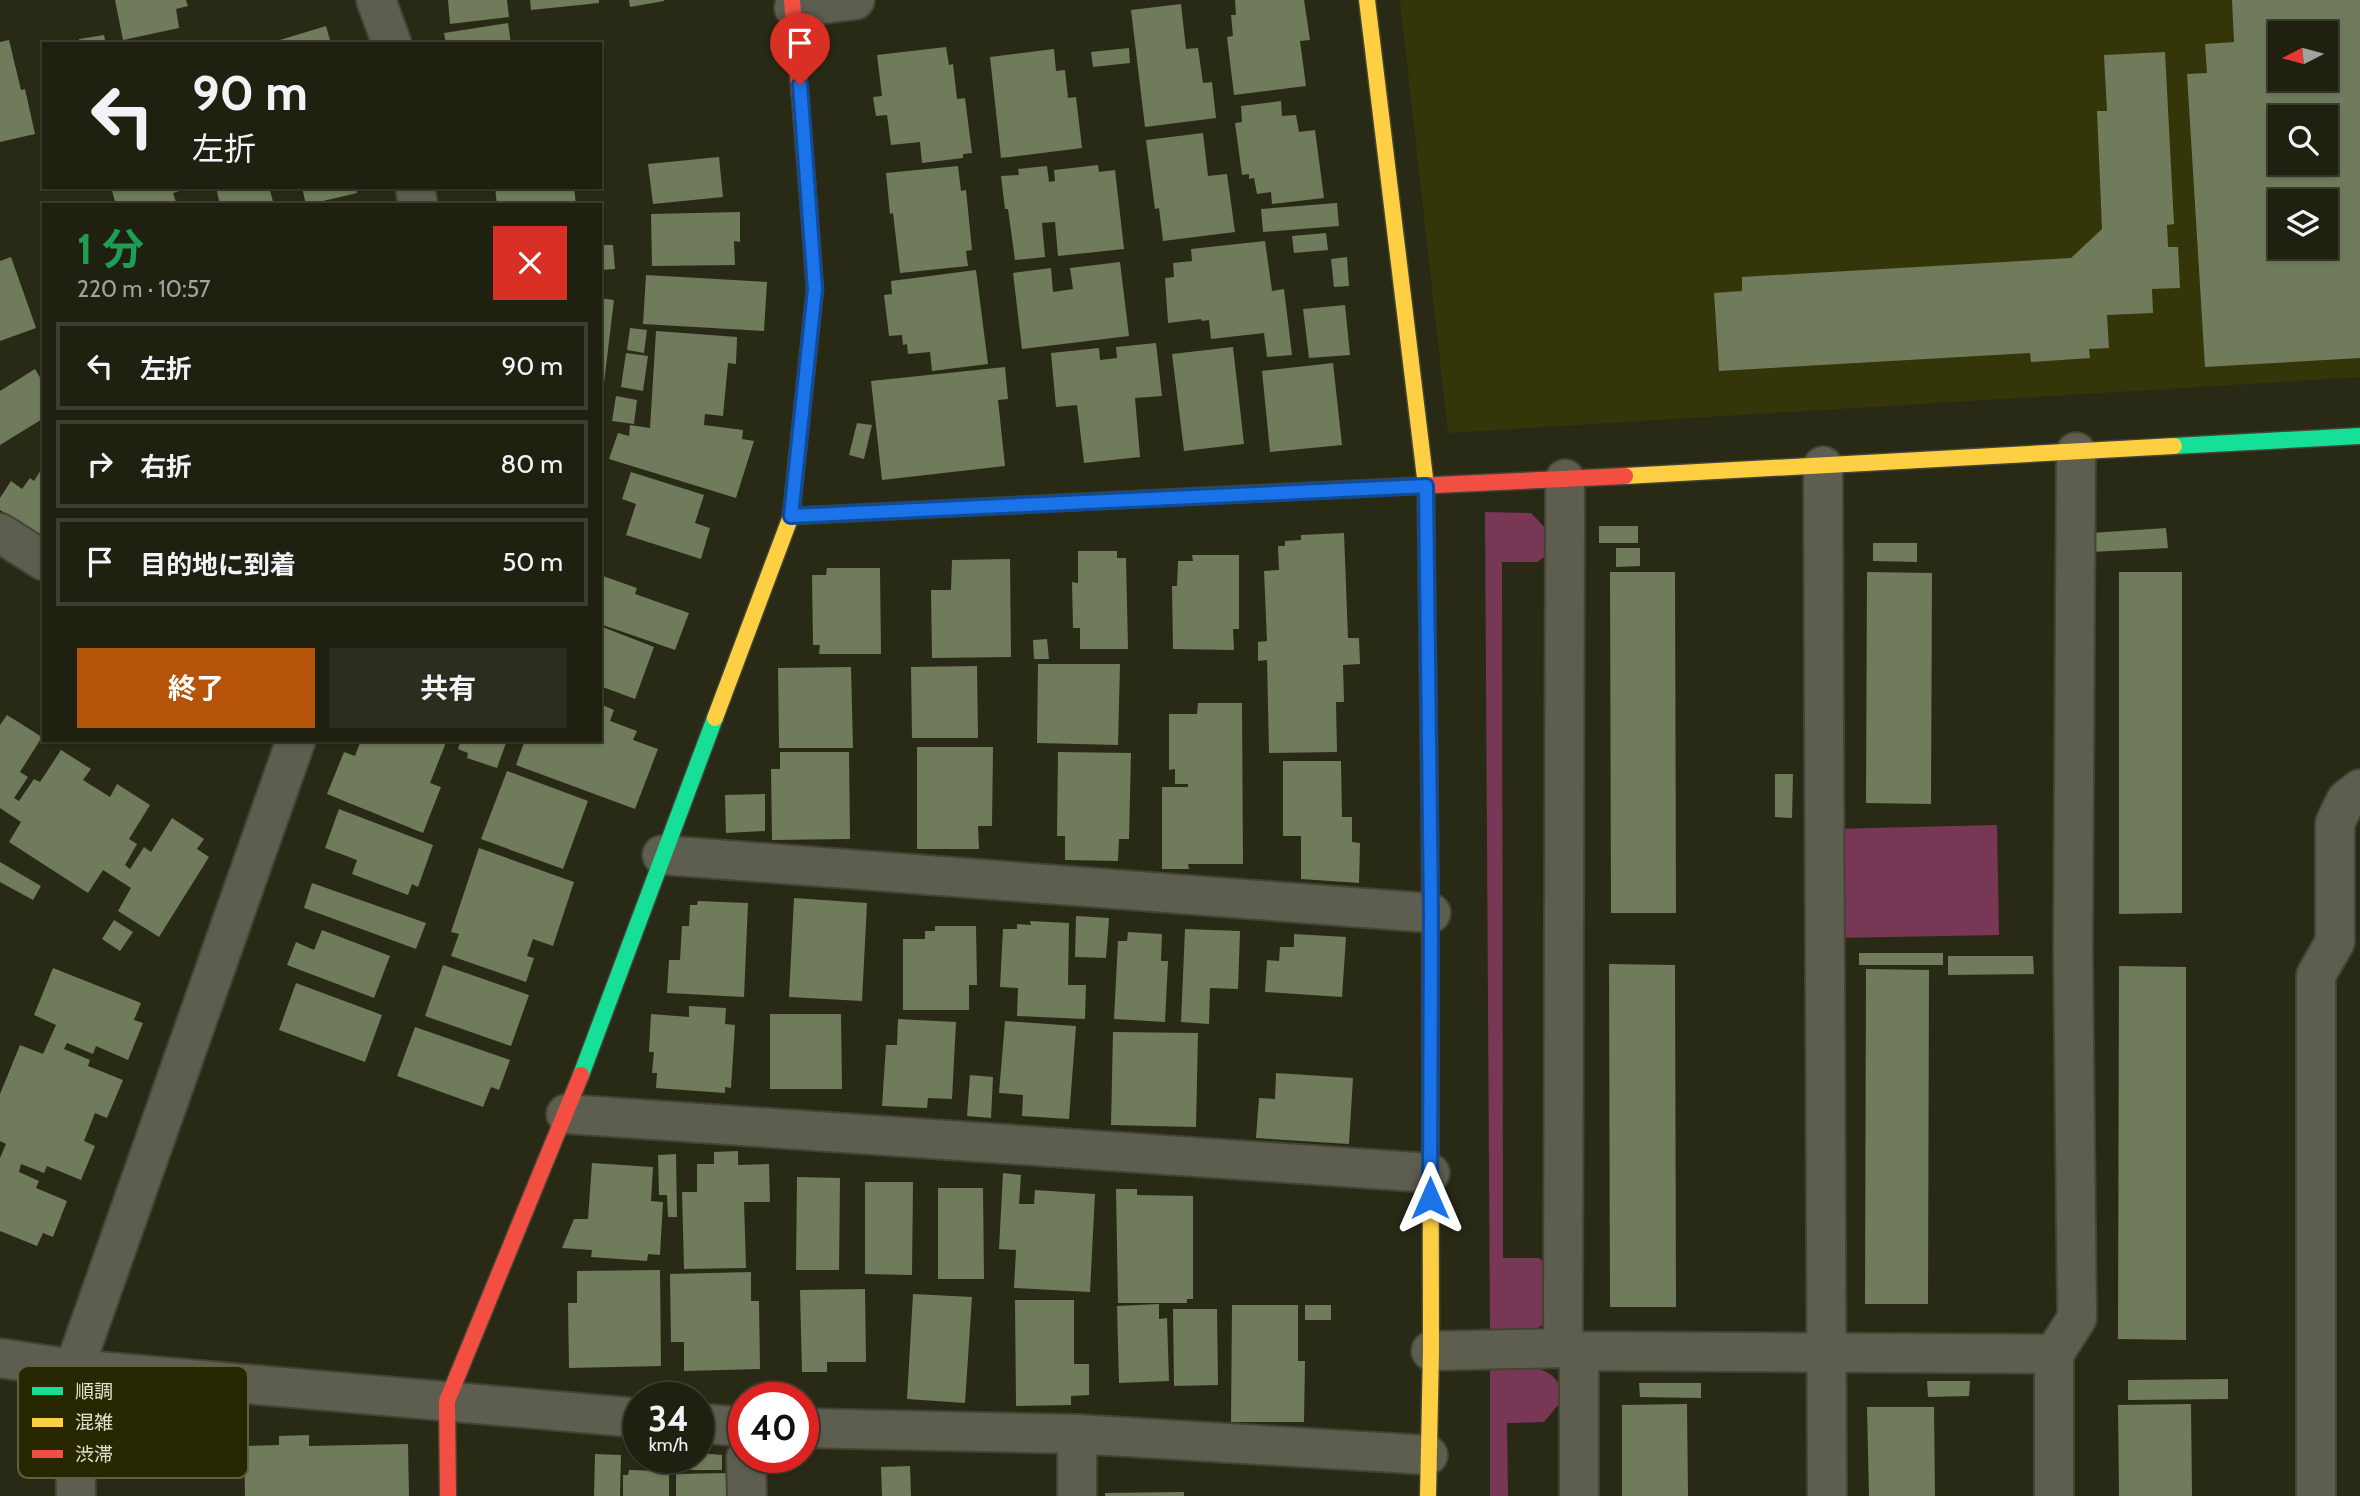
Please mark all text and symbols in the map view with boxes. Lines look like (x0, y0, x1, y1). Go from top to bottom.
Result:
pin (770, 13, 830, 85)
north arrow (2268, 21, 2338, 91)
map controls (2268, 21, 2338, 259)
icon: arrive (781, 24, 819, 62)
text: 90 m (192, 63, 308, 122)
icon: left (77, 70, 168, 161)
button: search (2268, 105, 2338, 175)
text: 左折 (192, 129, 256, 168)
button: layers (2268, 189, 2338, 259)
text: 1 分 (77, 223, 144, 275)
button: close (493, 226, 567, 300)
text: 220 m · 10:57 (77, 275, 211, 303)
icon: left (81, 347, 119, 385)
text: 90 m (501, 350, 563, 382)
text: 左折 (140, 353, 192, 385)
icon: right (81, 445, 119, 483)
text: 80 m (500, 448, 563, 480)
text: 右折 (140, 451, 192, 483)
icon: arrive (81, 543, 119, 581)
text: 50 m (502, 546, 563, 578)
text: 目的地に到着 (140, 549, 296, 581)
button: 終了 (77, 648, 315, 728)
button: 共有 (329, 648, 567, 728)
position arrow (1393, 1161, 1467, 1235)
legend (18, 1366, 248, 1478)
text: 順調 (75, 1380, 113, 1403)
speed limit sign: 40 (728, 1382, 819, 1473)
text: 34 (648, 1397, 689, 1440)
text: 混雑 (75, 1411, 113, 1434)
text: km/h (649, 1434, 688, 1456)
text: 渋滞 (75, 1443, 113, 1466)

